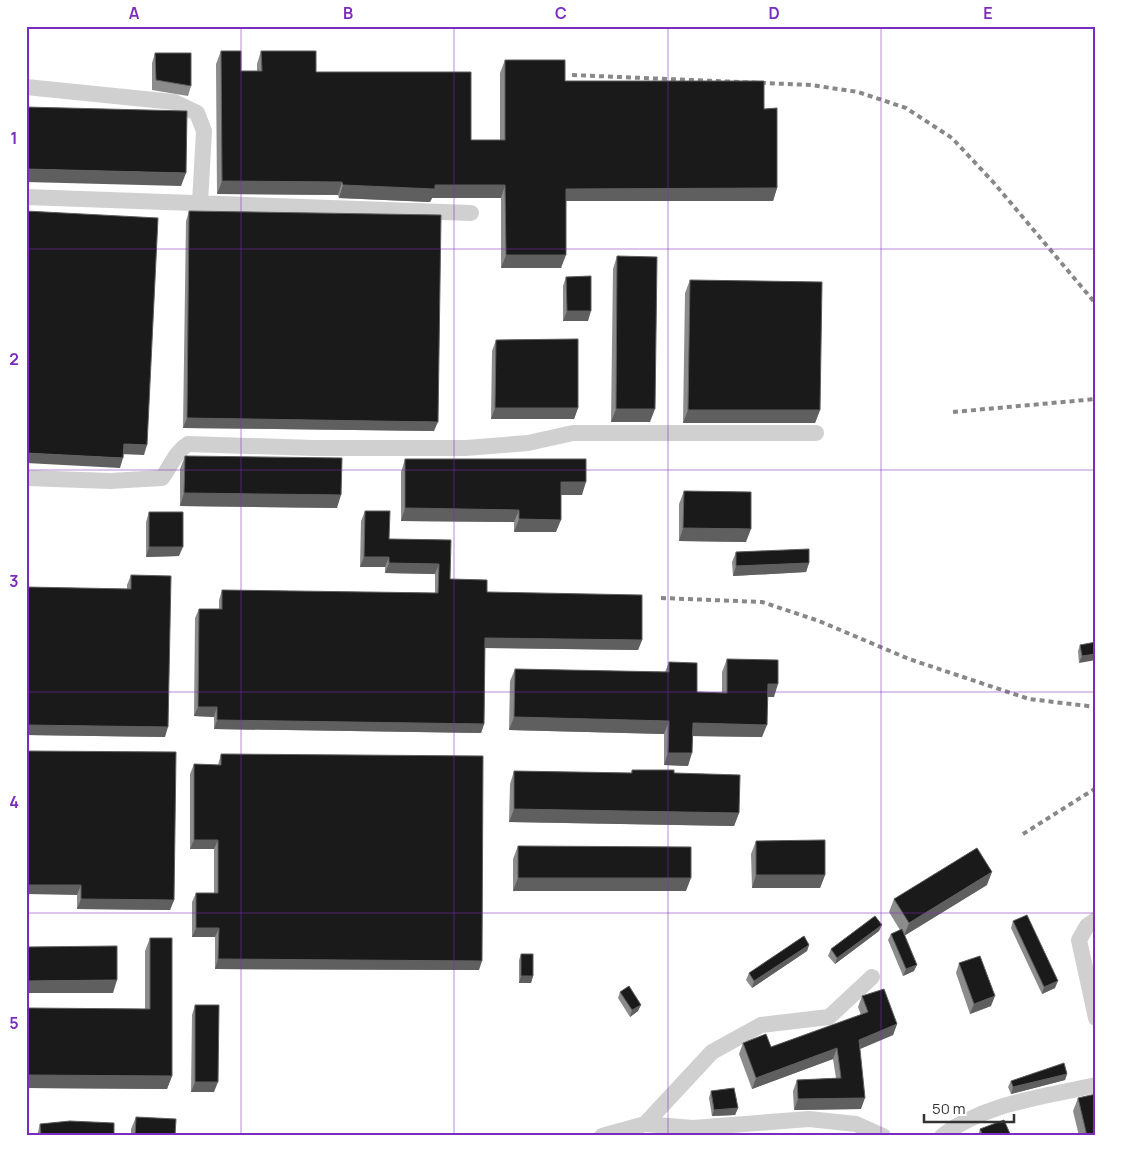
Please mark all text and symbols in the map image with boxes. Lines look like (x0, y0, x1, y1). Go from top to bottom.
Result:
text: A (129, 2, 140, 24)
text: B (343, 2, 353, 24)
text: C (555, 2, 567, 24)
text: D (768, 2, 780, 24)
text: E (983, 2, 993, 24)
text: 1 (10, 127, 18, 149)
text: 2 (9, 348, 19, 370)
text: 3 (9, 570, 19, 592)
text: 4 (9, 791, 19, 813)
text: 5 (9, 1012, 19, 1034)
scale bar (924, 1092, 1014, 1124)
text: 50 m (932, 1098, 966, 1119)

